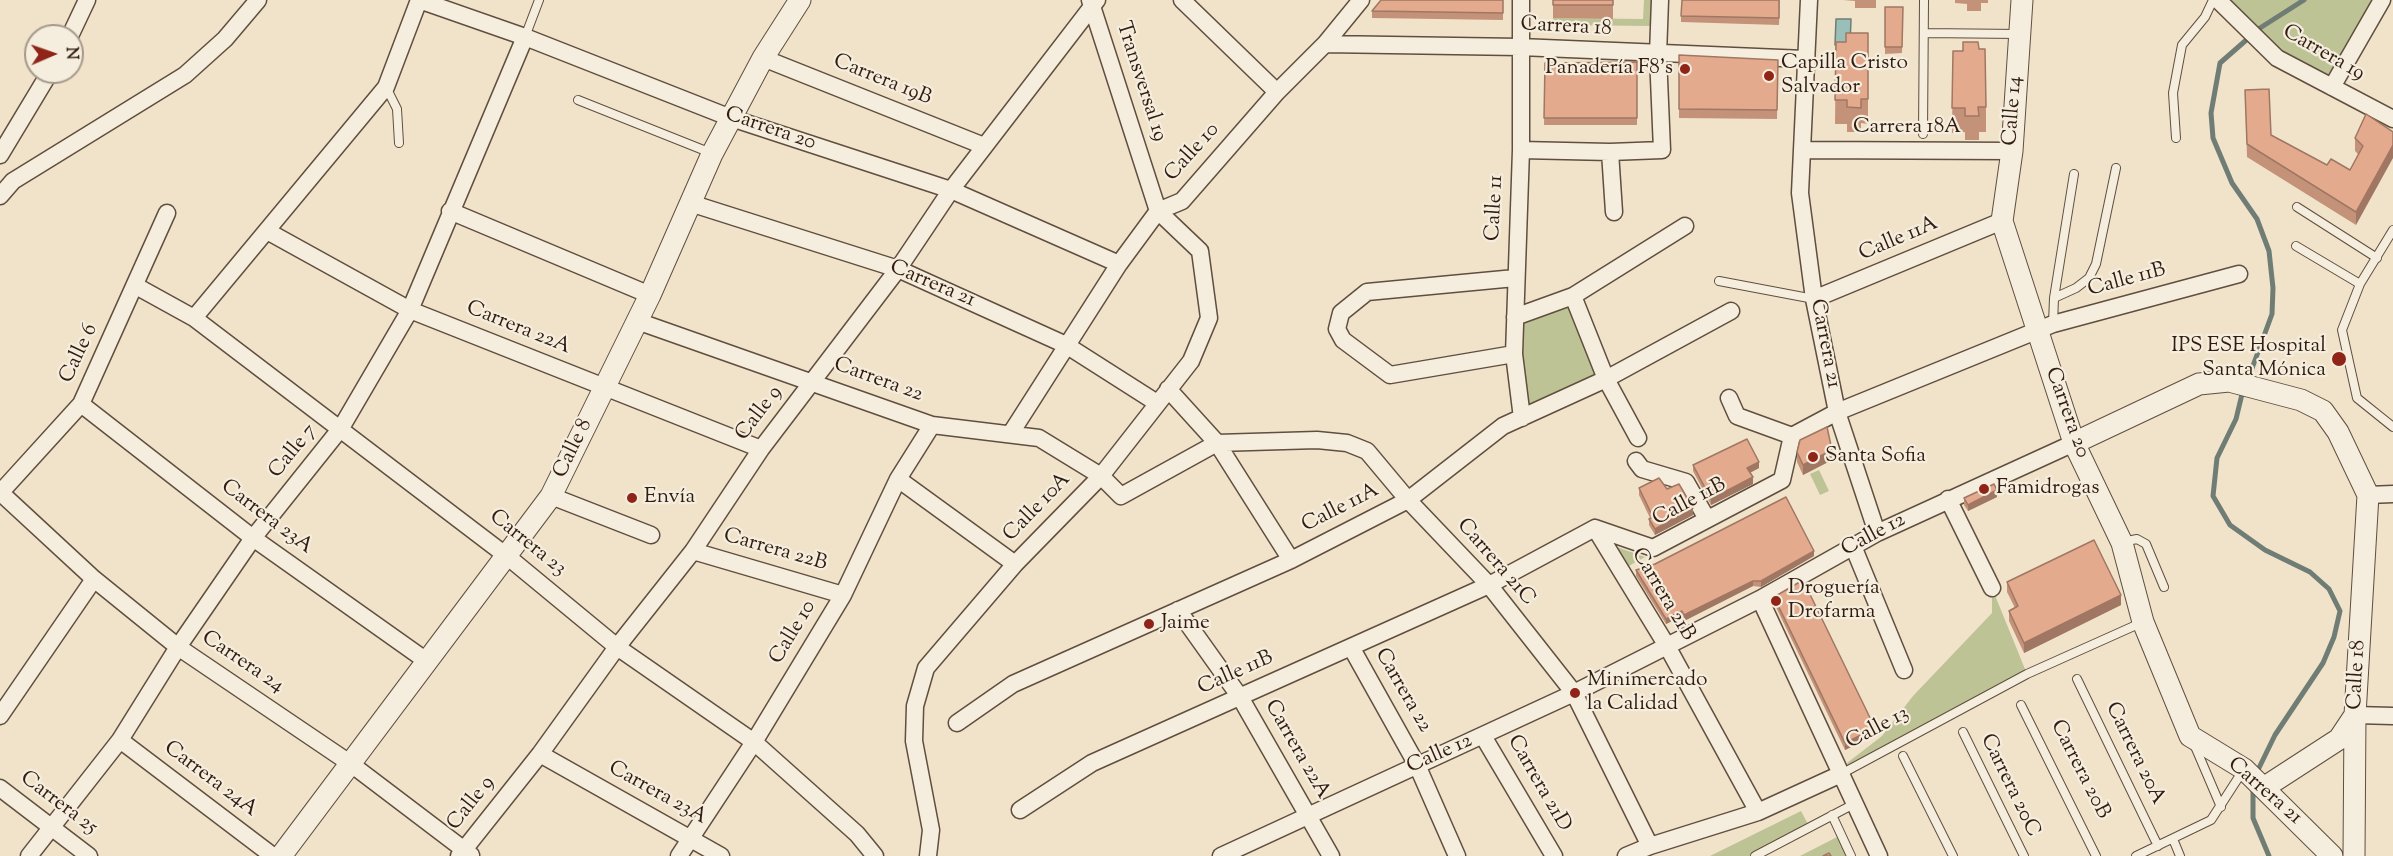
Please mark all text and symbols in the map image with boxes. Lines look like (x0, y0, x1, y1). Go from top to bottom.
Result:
street label: Carrera 18 (1520, 13, 1612, 43)
street label: Transversal 19 (1109, 19, 1171, 145)
street label: Carrera 19 (2277, 20, 2369, 88)
north arrow (24, 24, 84, 84)
text: N (59, 47, 82, 60)
street label: Carrera 19B (829, 50, 935, 112)
place label: Capilla Cristo Salvador (1781, 51, 1908, 101)
place label: Panadería F8's (1545, 56, 1673, 82)
marker: Panadería F8's (1678, 62, 1692, 76)
marker: Capilla Cristo Salvador (1762, 69, 1776, 83)
street label: Calle 14 (1999, 75, 2029, 147)
street label: Carrera 20 (721, 103, 819, 157)
street label: Carrera 18A (1853, 115, 1961, 141)
street label: Calle 10 (1160, 119, 1226, 187)
street label: Calle 11 (1482, 174, 1510, 242)
street label: Calle 11A (1856, 212, 1942, 268)
street label: Carrera 21 (885, 256, 979, 314)
street label: Calle 11B (2085, 259, 2169, 303)
street label: Carrera 22A (462, 297, 574, 361)
street label: Carrera 21 (1803, 297, 1845, 391)
street label: Calle 6 (55, 320, 105, 388)
place label: IPS ESE Hospital Santa Mónica (2171, 334, 2326, 384)
marker: IPS ESE Hospital Santa Mónica (2330, 350, 2348, 368)
street label: Carrera 22 (830, 353, 926, 409)
street label: Carrera 20 (2038, 364, 2094, 462)
street label: Calle 9 (731, 382, 789, 446)
street label: Calle 8 (549, 415, 599, 483)
street label: Calle 7 (265, 420, 323, 484)
place label: Santa Sofia (1825, 444, 1926, 470)
marker: Santa Sofia (1806, 450, 1820, 464)
street label: Calle 10A (999, 468, 1077, 548)
street label: Calle 11B (1649, 473, 1731, 533)
street label: Carrera 23A (215, 475, 317, 561)
place label: Famidrogas (1996, 476, 2099, 502)
street label: Calle 11A (1298, 479, 1384, 539)
marker: Famidrogas (1977, 482, 1991, 496)
place label: Envía (644, 485, 695, 511)
marker: Envía (625, 491, 639, 505)
street label: Carrera 23 (483, 505, 571, 583)
street label: Calle 12 (1838, 509, 1910, 563)
street label: Carrera 21C (1450, 514, 1540, 612)
street label: Carrera 22B (720, 524, 830, 578)
street label: Carrera 21B (1624, 544, 1700, 646)
place label: Droguería Drofarma (1788, 576, 1880, 626)
marker: Droguería Drofarma (1769, 594, 1783, 608)
street label: Calle 10 (765, 596, 823, 670)
place label: Jaime (1161, 611, 1210, 637)
marker: Jaime (1142, 617, 1156, 631)
street label: Carrera 24 (196, 626, 288, 700)
street label: Calle 18 (2344, 640, 2372, 710)
street label: Carrera 22 (1368, 644, 1436, 738)
street label: Calle 11B (1195, 646, 1277, 702)
place label: Minimercado la Calidad (1587, 668, 1707, 718)
marker: Minimercado la Calidad (1568, 686, 1582, 700)
street label: Carrera 22A (1258, 696, 1334, 804)
street label: Carrera 20A (2098, 699, 2170, 809)
street label: Calle 13 (1842, 702, 1914, 756)
street label: Carrera 20B (2043, 716, 2115, 824)
street label: Calle 12 (1403, 729, 1477, 781)
street label: Carrera 20C (1973, 730, 2045, 842)
street label: Carrera 21D (1500, 731, 1576, 837)
street label: Carrera 24A (158, 737, 262, 823)
street label: Carrera 21 (2222, 753, 2306, 831)
street label: Carrera 23A (603, 757, 711, 831)
street label: Carrera 25 (14, 767, 102, 841)
street label: Calle 9 (443, 772, 501, 836)

